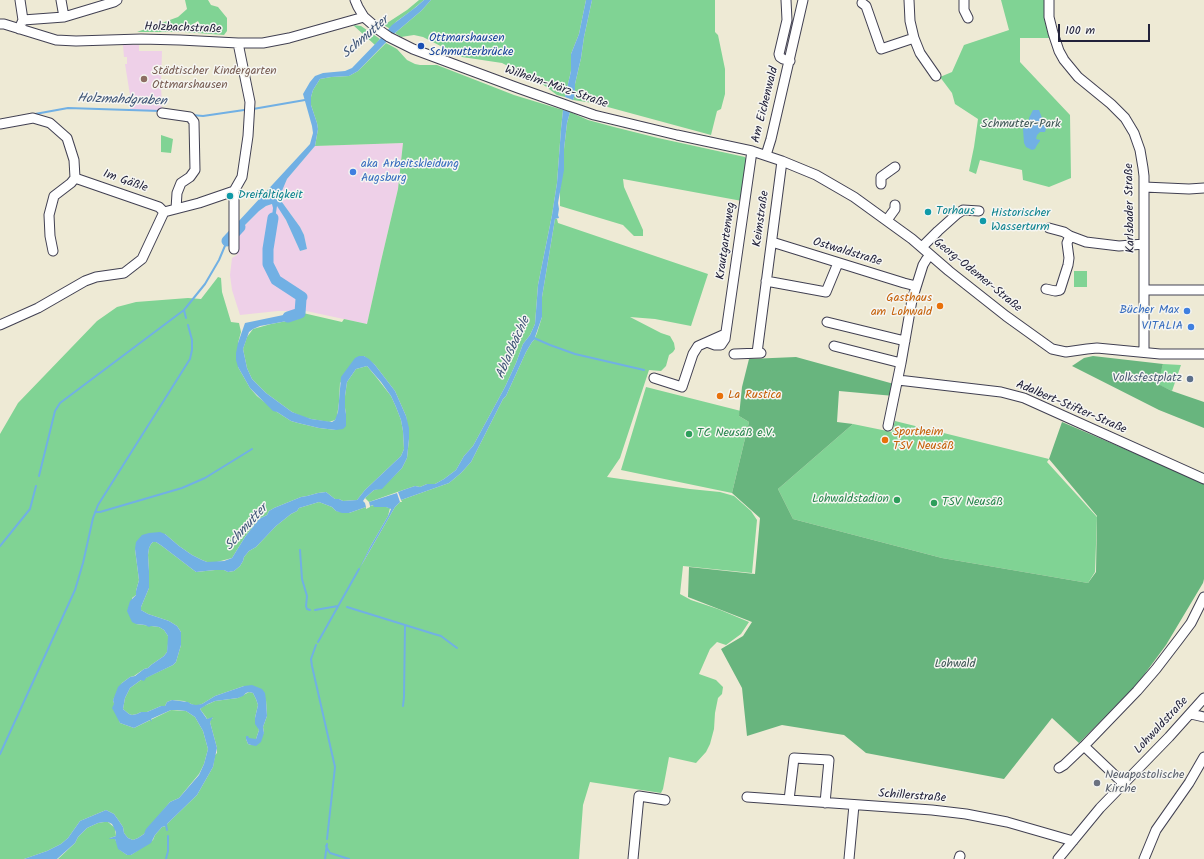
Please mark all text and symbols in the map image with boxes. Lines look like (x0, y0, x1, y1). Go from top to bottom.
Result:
water label: Schmutter (340, 14, 392, 62)
scale bar (1060, 16, 1152, 42)
street label: Holzbachstraße (144, 20, 222, 38)
text: 100 m (1065, 21, 1095, 40)
place label: Ottmarshausen Schmutterbrücke (429, 32, 514, 60)
marker: Ottmarshausen Schmutterbrücke (416, 41, 426, 51)
street label: Wilhelm-März-Straße (503, 64, 609, 112)
place label: Städtischer Kindergarten Ottmarshausen (152, 65, 277, 93)
street label: Am Eichenwald (750, 66, 782, 144)
marker: Städtischer Kindergarten Ottmarshausen (139, 74, 149, 84)
water label: Holzmahdgraben (77, 92, 167, 110)
park label: Schmutter-Park (981, 118, 1061, 132)
place label: aka Arbeitskleidung Augsburg (361, 158, 459, 186)
street label: Karlsbader Straße (1123, 163, 1139, 253)
marker: aka Arbeitskleidung Augsburg (348, 167, 358, 177)
street label: Im Gäßle (101, 168, 149, 196)
place label: Dreifaltigkeit (238, 189, 303, 203)
street label: Keimstraße (751, 190, 773, 248)
marker: Dreifaltigkeit (225, 191, 235, 201)
street label: Krautgartenweg (714, 201, 740, 281)
place label: Torhaus (936, 205, 975, 219)
marker: Torhaus (923, 207, 933, 217)
place label: Historischer Wasserturm (991, 207, 1050, 235)
marker: Historischer Wasserturm (978, 216, 988, 226)
street label: Ostwaldstraße (811, 236, 883, 270)
street label: Georg-Odemer-Straße (930, 236, 1024, 316)
place label: Gasthaus am Lohwald (871, 292, 932, 320)
marker: Gasthaus am Lohwald (935, 301, 945, 311)
place label: Bücher Max (1119, 304, 1179, 318)
marker: Bücher Max (1182, 306, 1192, 316)
water label: Ablaßbächle (493, 315, 535, 381)
place label: VITALIA (1142, 320, 1183, 334)
marker: VITALIA (1186, 322, 1196, 332)
place label: Volksfestplatz (1113, 372, 1182, 386)
marker: Volksfestplatz (1185, 374, 1195, 384)
street label: Adalbert-Stifter-Straße (1014, 378, 1128, 438)
place label: La Rustica (728, 389, 781, 403)
marker: La Rustica (715, 391, 725, 401)
place label: Sportheim TSV Neusäß (893, 426, 954, 454)
place label: TC Neusäß e.V. (697, 427, 775, 441)
marker: TC Neusäß e.V. (684, 429, 694, 439)
marker: Sportheim TSV Neusäß (880, 435, 890, 445)
place label: Lohwaldstadion (812, 493, 889, 507)
marker: Lohwaldstadion (892, 495, 902, 505)
place label: TSV Neusäß (942, 496, 1003, 510)
marker: TSV Neusäß (929, 498, 939, 508)
water label: Schmutter (222, 502, 272, 554)
park label: Lohwald (934, 658, 976, 672)
street label: Lohwaldstraße (1132, 694, 1192, 758)
place label: Neuapostolische Kirche (1105, 769, 1184, 797)
marker: Neuapostolische Kirche (1092, 778, 1102, 788)
street label: Schillerstraße (878, 787, 946, 807)

